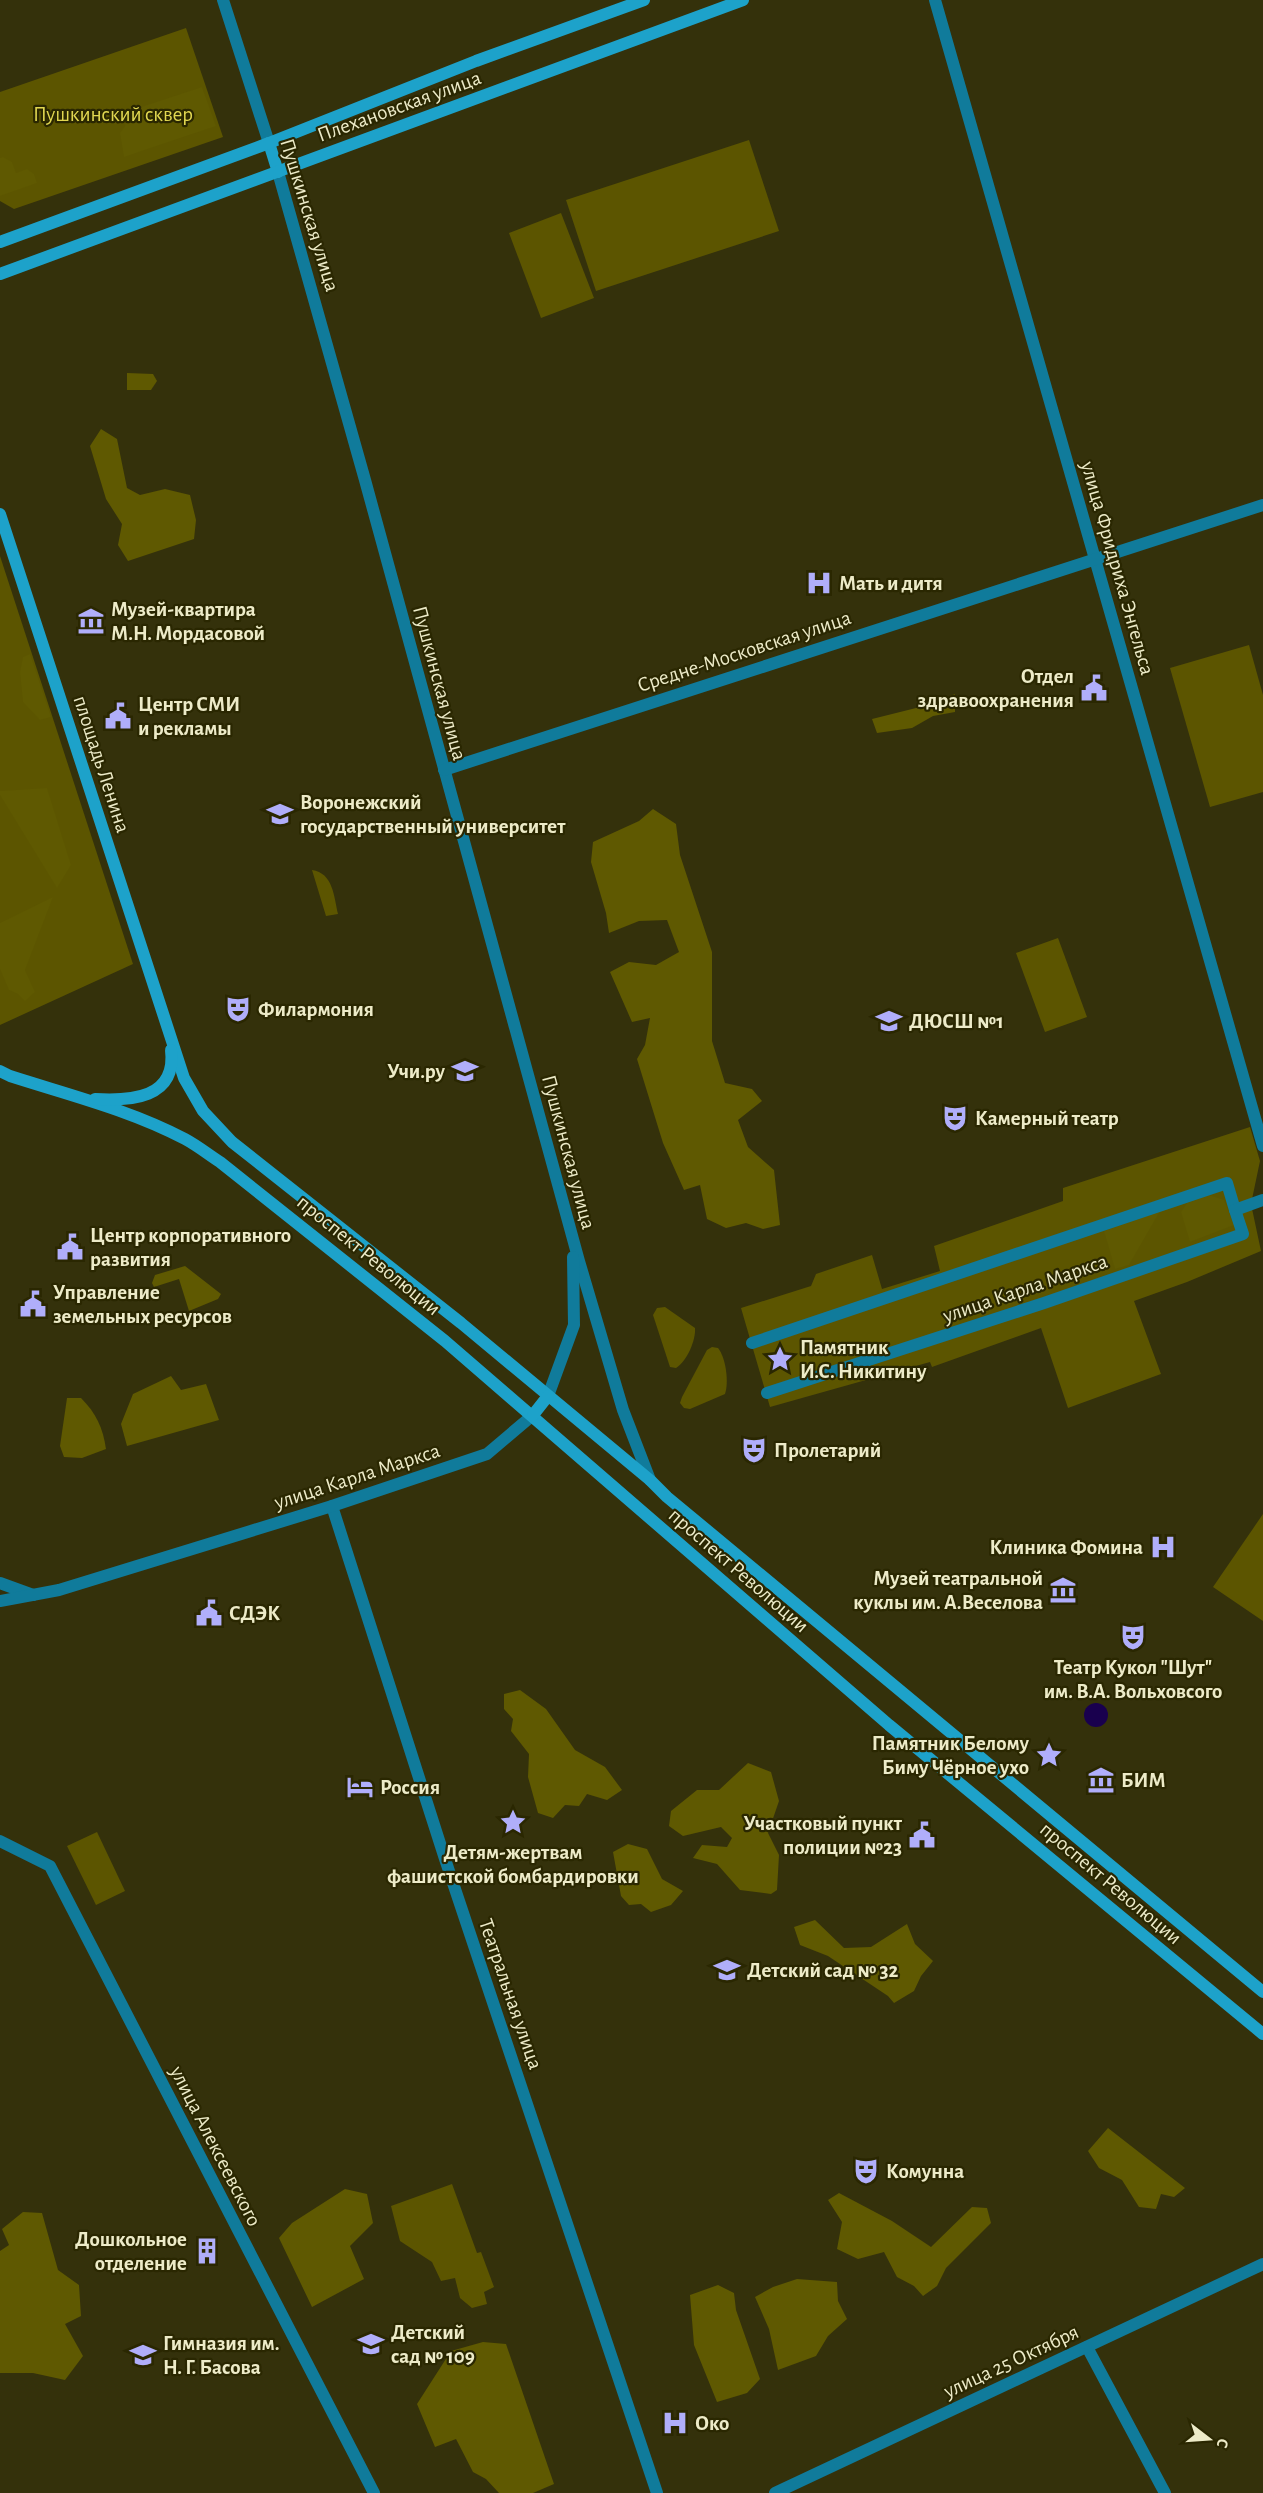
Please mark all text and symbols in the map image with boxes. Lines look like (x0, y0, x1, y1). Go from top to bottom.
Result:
street label: Плехановская улица (314, 67, 484, 146)
park label: Пушкинский сквер (33, 104, 193, 125)
street label: Пушкинская улица (276, 136, 343, 295)
street label: улица Фридриха Энгельса (1077, 458, 1158, 678)
hospital icon: Мать и дитя (804, 568, 834, 598)
place label: Мать и дитя (839, 573, 943, 594)
place label: Музей-квартира М.Н. Мордасовой (111, 599, 265, 644)
street label: Пушкинская улица (409, 604, 470, 763)
museum icon: Музей-квартира М.Н. Мордасовой (76, 606, 106, 636)
street label: Средне-Московская улица (635, 607, 854, 696)
place label: Отдел здравоохранения (918, 666, 1074, 711)
public building icon: Отдел здравоохранения (1079, 673, 1109, 703)
street label: площадь Ленина (69, 693, 134, 836)
place label: Центр СМИ и рекламы (138, 694, 240, 739)
public building icon: Центр СМИ и рекламы (103, 701, 133, 731)
place label: Воронежский государственный университет (300, 792, 566, 837)
school or university icon: Воронежский государственный университет (265, 799, 295, 829)
theatre icon: Филармония (223, 994, 253, 1024)
place label: Филармония (258, 999, 374, 1020)
school or university icon: ДЮСШ №1 (874, 1006, 904, 1036)
place label: ДЮСШ №1 (909, 1011, 1004, 1032)
school or university icon: Учи.ру (450, 1056, 480, 1086)
place label: Учи.ру (387, 1061, 446, 1082)
street label: Пушкинская улица (538, 1073, 599, 1232)
theatre icon: Камерный театр (940, 1103, 970, 1133)
place label: Камерный театр (975, 1108, 1119, 1129)
street label: проспект Революции (293, 1191, 444, 1319)
place label: Центр корпоративного развития (90, 1225, 291, 1270)
public building icon: Центр корпоративного развития (55, 1232, 85, 1262)
street label: улица Карла Маркса (939, 1250, 1111, 1327)
place label: Управление земельных ресурсов (53, 1282, 232, 1327)
public building icon: Управление земельных ресурсов (18, 1289, 48, 1319)
place label: Памятник И.С. Никитину (800, 1337, 927, 1382)
place icon: Памятник И.С. Никитину (765, 1344, 795, 1374)
theatre icon: Пролетарий (739, 1435, 769, 1465)
street label: улица Карла Маркса (271, 1440, 443, 1513)
place label: Пролетарий (774, 1440, 881, 1461)
street label: проспект Революции (665, 1504, 813, 1637)
hospital icon: Клиника Фомина (1148, 1532, 1178, 1562)
place label: Клиника Фомина (990, 1537, 1143, 1558)
place label: Музей театральной куклы им. А.Веселова (853, 1568, 1043, 1613)
museum icon: Музей театральной куклы им. А.Веселова (1048, 1575, 1078, 1605)
public building icon: СДЭК (194, 1598, 224, 1628)
place label: СДЭК (229, 1603, 280, 1624)
theatre icon: Театр Кукол "Шут" им. В.А. Вольховсого (1118, 1622, 1148, 1652)
place label: Театр Кукол "Шут" им. В.А. Вольховсого (1044, 1657, 1222, 1702)
place label: Памятник Белому Биму Чёрное ухо (872, 1733, 1029, 1778)
place icon: Памятник Белому Биму Чёрное ухо (1034, 1740, 1064, 1770)
museum icon: БИМ (1086, 1765, 1116, 1795)
place label: БИМ (1121, 1770, 1166, 1791)
hotel icon: Россия (345, 1772, 375, 1802)
place label: Россия (380, 1777, 440, 1798)
place icon: Детям-жертвам фашистской бомбардировки (498, 1807, 528, 1837)
place label: Участковый пункт полиции №23 (744, 1813, 903, 1858)
street label: проспект Революции (1036, 1818, 1186, 1949)
public building icon: Участковый пункт полиции №23 (907, 1820, 937, 1850)
place label: Детям-жертвам фашистской бомбардировки (387, 1842, 639, 1887)
street label: Театральная улица (475, 1916, 546, 2072)
school or university icon: Детский сад № 32 (712, 1955, 742, 1985)
place label: Детский сад № 32 (747, 1960, 899, 1981)
street label: улица Алексеевского (166, 2062, 265, 2230)
theatre icon: Комунна (851, 2156, 881, 2186)
place label: Комунна (886, 2161, 964, 2182)
place label: Дошкольное отделение (75, 2229, 187, 2274)
building icon: Дошкольное отделение (192, 2236, 222, 2266)
street label: улица 25 Октября (940, 2321, 1082, 2402)
place label: Детский сад № 109 (391, 2322, 475, 2367)
school or university icon: Детский сад № 109 (356, 2329, 386, 2359)
place label: Гимназия им. Н. Г. Басова (163, 2333, 280, 2378)
school or university icon: Гимназия им. Н. Г. Басова (128, 2340, 158, 2370)
hospital icon: Око (660, 2408, 690, 2438)
north arrow (1179, 2409, 1239, 2469)
place label: Око (695, 2413, 729, 2434)
text: С (1213, 2437, 1231, 2450)

